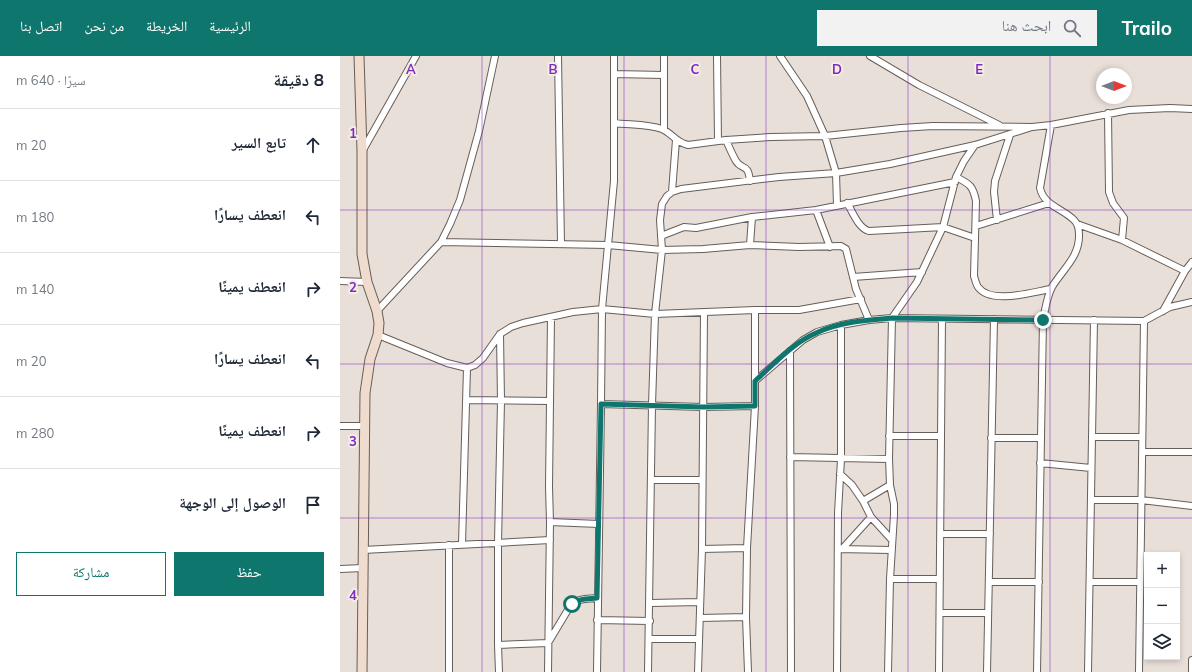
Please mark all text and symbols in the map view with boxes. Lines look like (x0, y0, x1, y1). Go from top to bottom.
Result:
search box (817, 10, 1097, 46)
text: ابحث هنا (1002, 16, 1051, 35)
text: Trailo (1121, 16, 1172, 40)
text: اتصل بنا (20, 17, 62, 35)
text: من نحن (84, 17, 124, 35)
text: الخريطة (146, 17, 187, 35)
text: الرئيسية (209, 17, 251, 35)
icon: search (1061, 17, 1083, 39)
text: A (406, 61, 416, 77)
text: B (549, 61, 558, 77)
text: C (691, 61, 700, 77)
text: D (832, 61, 842, 77)
text: E (975, 61, 983, 77)
north arrow (1096, 68, 1132, 104)
text: 8 دقيقة (273, 69, 324, 90)
text: سيرًا · 640 m (16, 72, 86, 88)
text: 1 (349, 125, 357, 141)
text: تابع السير (232, 133, 286, 152)
icon: ahead (302, 134, 324, 156)
text: 20 m (16, 137, 46, 153)
text: انعطف يسارًا (214, 205, 286, 224)
icon: left (302, 206, 324, 228)
text: 180 m (16, 209, 54, 225)
text: انعطف يمينًا (218, 277, 286, 296)
icon: right (302, 278, 324, 300)
text: 2 (349, 279, 357, 295)
text: 140 m (16, 281, 54, 297)
route end (1034, 311, 1052, 329)
text: انعطف يسارًا (214, 349, 286, 368)
icon: left (302, 350, 324, 372)
text: 20 m (16, 353, 46, 369)
text: انعطف يمينًا (218, 421, 286, 440)
icon: right (302, 422, 324, 444)
text: 280 m (16, 425, 54, 441)
text: 3 (349, 433, 357, 449)
text: الوصول إلى الوجهة (179, 493, 286, 512)
icon: arrive (302, 494, 324, 516)
button: مشاركة (16, 552, 166, 596)
button: حفظ (174, 552, 324, 596)
map controls (1144, 552, 1180, 660)
button: + (1144, 552, 1180, 588)
text: 4 (349, 587, 357, 603)
button: − (1144, 588, 1180, 624)
route start (563, 595, 581, 613)
button: layers (1144, 624, 1180, 660)

